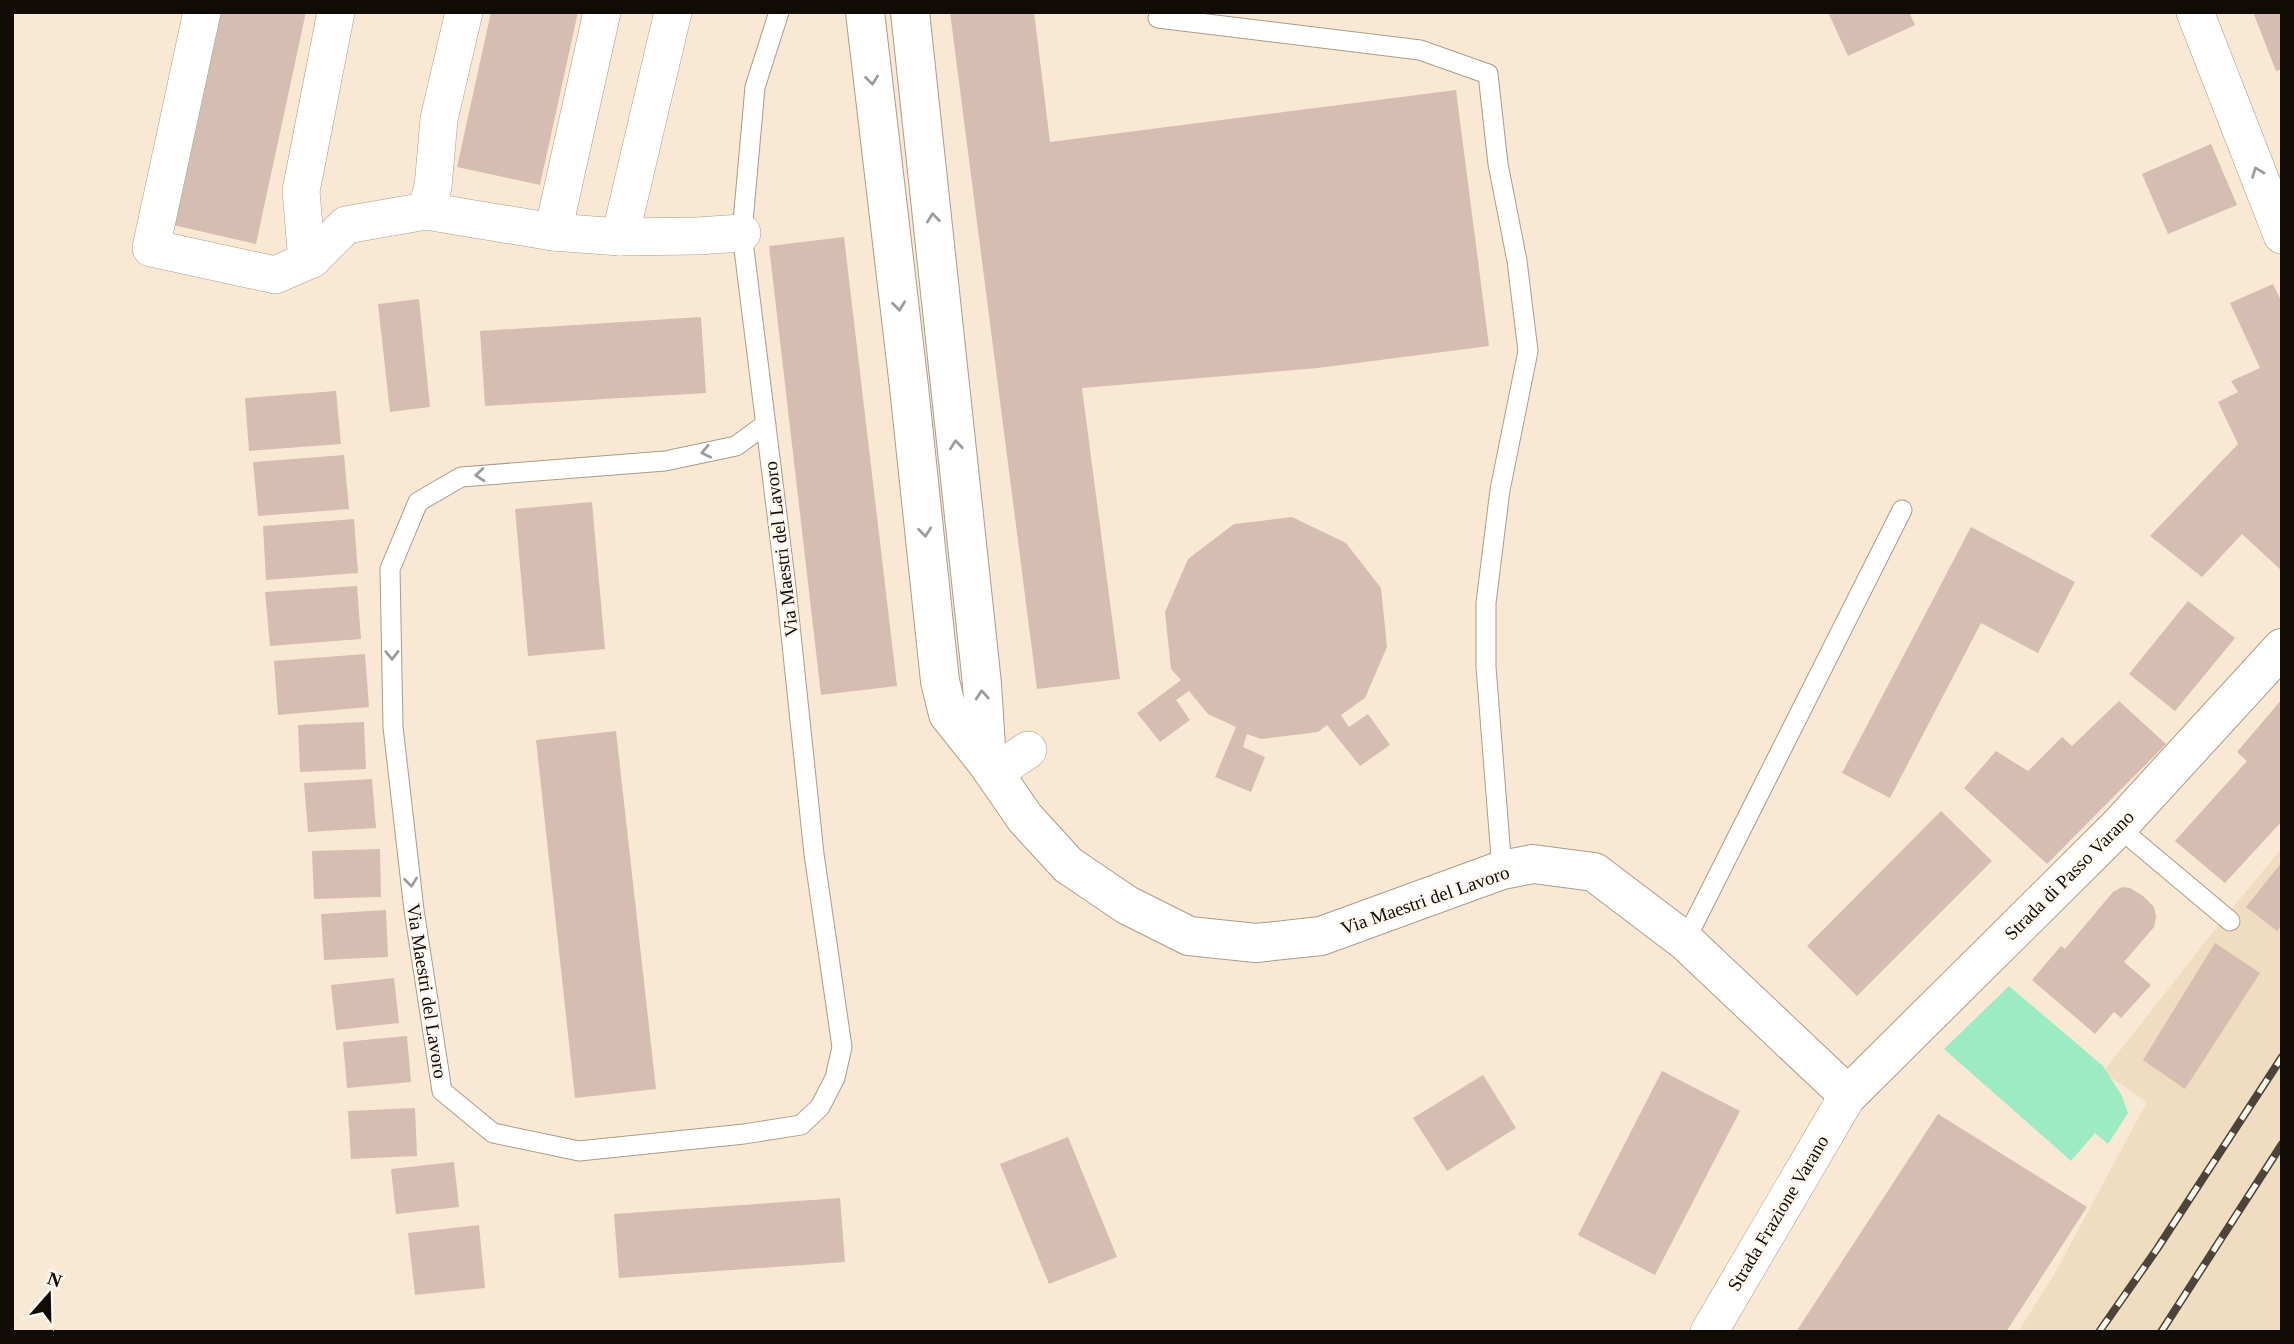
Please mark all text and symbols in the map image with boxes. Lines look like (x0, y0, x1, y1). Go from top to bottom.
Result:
one-way arrow (865, 74, 880, 86)
one-way arrow (2251, 166, 2265, 178)
one-way arrow (926, 212, 941, 223)
one-way arrow (892, 300, 907, 312)
one-way arrow (949, 439, 964, 450)
one-way arrow (700, 444, 712, 459)
street label: Via Maestri del Lavoro (760, 460, 802, 638)
one-way arrow (474, 467, 485, 482)
one-way arrow (917, 526, 932, 538)
one-way arrow (384, 650, 399, 661)
one-way arrow (975, 689, 990, 700)
street label: Strada di Passo Varano (2000, 806, 2138, 944)
street label: Via Maestri del Lavoro (1338, 861, 1512, 939)
one-way arrow (403, 876, 418, 888)
street label: Via Maestri del Lavoro (403, 902, 451, 1080)
street label: Strada Frazione Varano (1723, 1131, 1833, 1295)
north arrow (14, 1260, 84, 1330)
text: N (45, 1267, 65, 1292)

